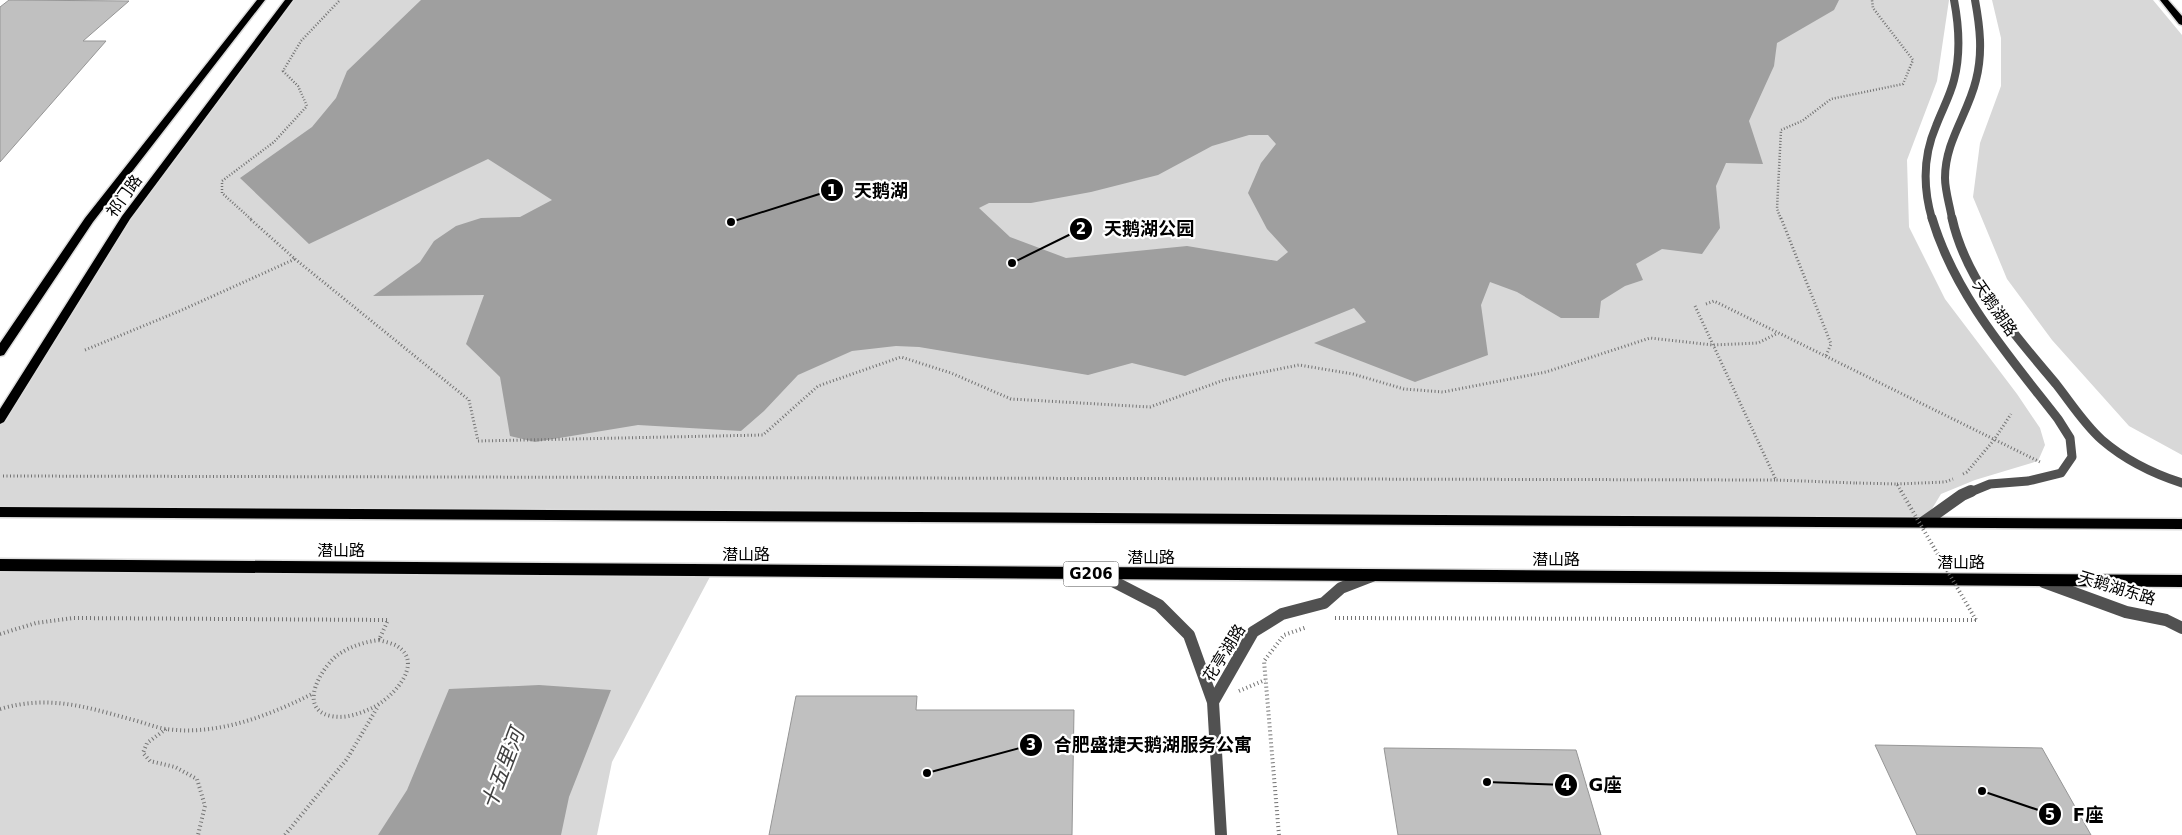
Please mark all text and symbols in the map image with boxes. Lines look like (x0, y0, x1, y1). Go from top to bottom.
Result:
street label: 祁门路 (102, 171, 146, 221)
callout: 天鹅湖 (819, 174, 918, 207)
text: 天鹅湖 (854, 180, 908, 201)
text: 1 (827, 182, 837, 200)
callout: 天鹅湖公园 (1069, 212, 1204, 245)
text: 天鹅湖公园 (1104, 218, 1194, 239)
text: 2 (1076, 220, 1086, 238)
street label: 天鹅湖路 (1969, 276, 2021, 340)
street label: 潜山路 (317, 541, 365, 560)
street label: 潜山路 (722, 545, 770, 564)
street label: 潜山路 (1127, 548, 1175, 567)
street label: 潜山路 (1532, 550, 1580, 569)
street label: 潜山路 (1937, 553, 1985, 572)
road number: G206 (1064, 562, 1118, 586)
street label: 天鹅湖东路 (2076, 567, 2158, 609)
street label: 花亭湖路 (1199, 621, 1249, 685)
water label: 十五里河 (477, 722, 531, 813)
callout: 合肥盛捷天鹅湖服务公寓 (1019, 728, 1262, 761)
text: 合肥盛捷天鹅湖服务公寓 (1054, 734, 1252, 755)
text: 3 (1026, 736, 1036, 754)
callout: G座 (1554, 768, 1631, 801)
text: G座 (1589, 774, 1621, 795)
text: 4 (1561, 776, 1571, 794)
callout: F座 (2038, 798, 2113, 831)
text: F座 (2073, 804, 2103, 825)
text: 5 (2045, 806, 2055, 824)

